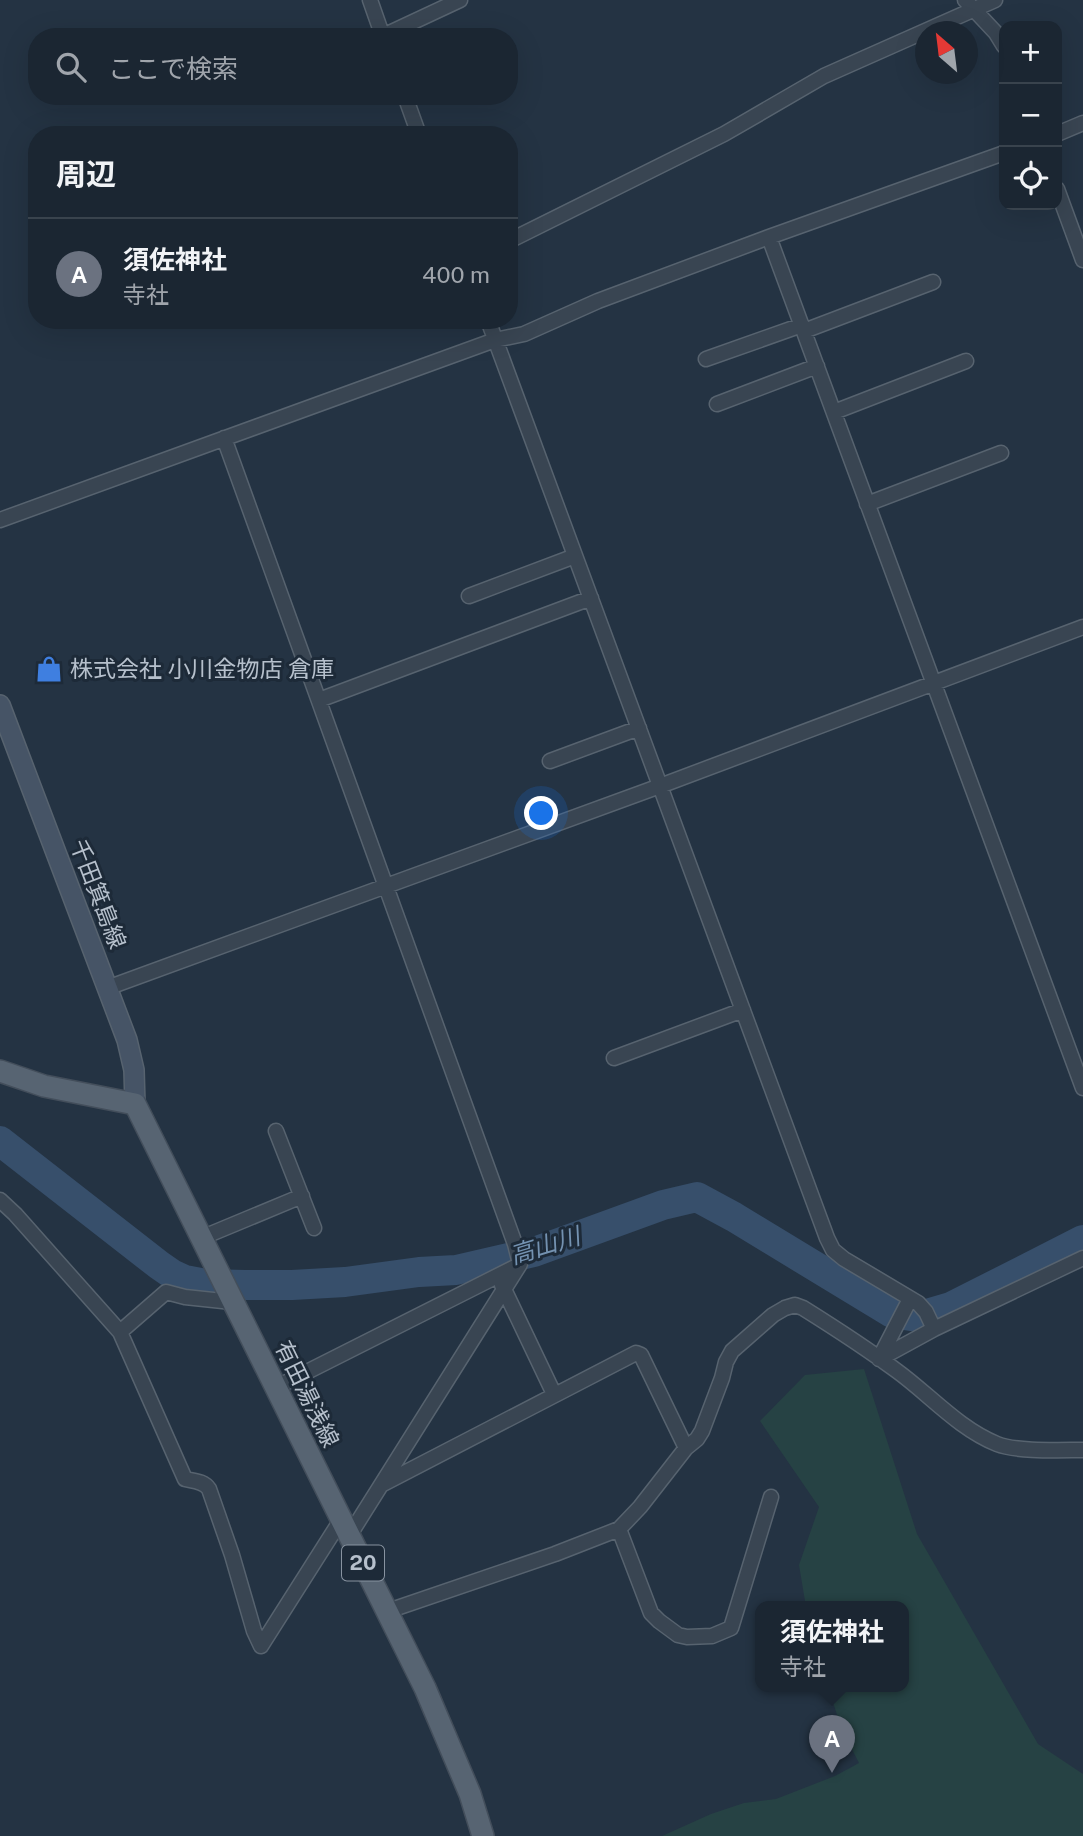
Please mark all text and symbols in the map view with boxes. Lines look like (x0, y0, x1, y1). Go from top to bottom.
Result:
north arrow (915, 21, 978, 84)
map controls (999, 21, 1062, 210)
button: + (999, 21, 1062, 84)
search box (28, 28, 518, 105)
icon: search (52, 48, 90, 86)
text: ここで検索 (108, 53, 238, 84)
button: − (999, 84, 1062, 147)
button: locate (999, 147, 1062, 210)
text: 周辺 (56, 156, 116, 192)
text: 須佐神社 (123, 244, 227, 275)
text: A (71, 261, 87, 288)
text: 400 m (422, 261, 490, 288)
text: 寺社 (123, 281, 169, 308)
shop icon: 株式会社 小川金物店 倉庫 (34, 654, 64, 684)
place label: 株式会社 小川金物店 倉庫 (70, 655, 334, 682)
your location (524, 796, 558, 830)
street label: 千田箕島線 (65, 835, 132, 952)
water label: 高山川 (506, 1220, 586, 1269)
street label: 有田湯浅線 (270, 1336, 345, 1451)
road number: 20 (342, 1546, 384, 1580)
popup (755, 1601, 909, 1692)
text: 須佐神社 (780, 1616, 884, 1647)
text: 寺社 (780, 1653, 826, 1680)
pin: A (809, 1715, 855, 1773)

